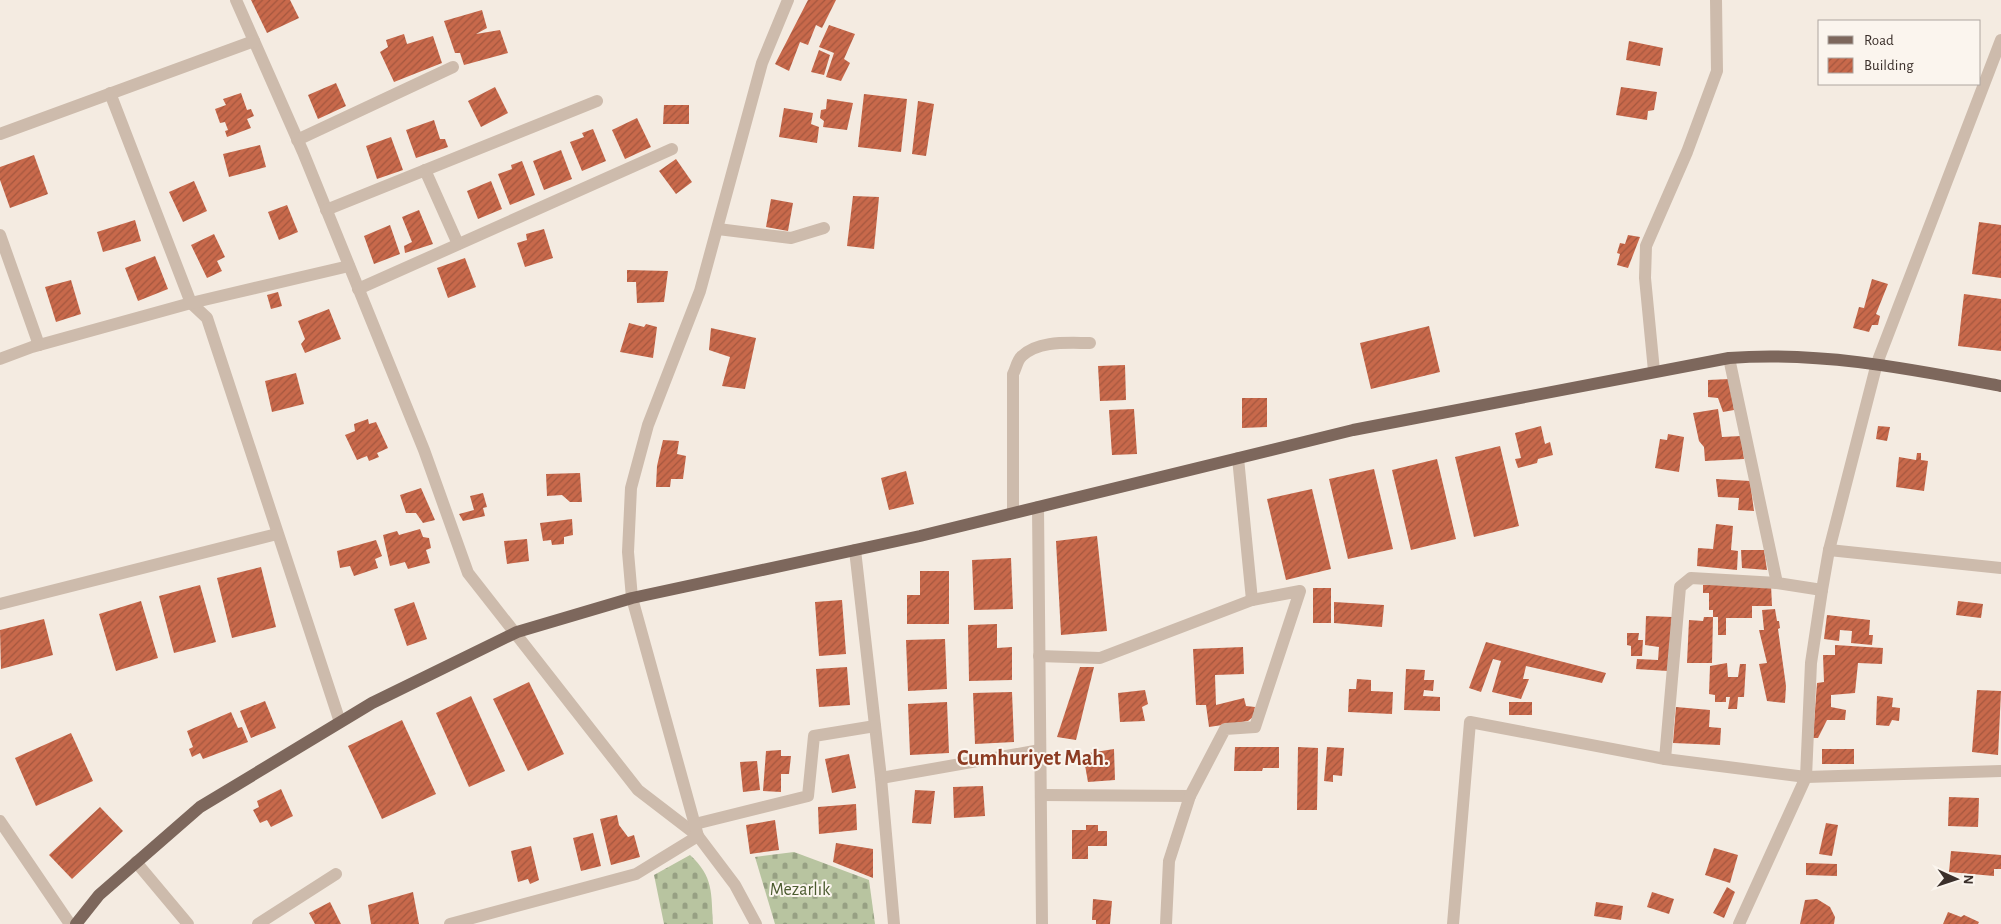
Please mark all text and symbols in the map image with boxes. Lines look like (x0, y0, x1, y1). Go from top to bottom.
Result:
legend (1818, 20, 1981, 85)
text: Road (1864, 33, 1894, 48)
text: Building (1864, 58, 1914, 73)
district label: Cumhuriyet Mah. (957, 747, 1109, 770)
north arrow (1931, 854, 1981, 904)
text: N (1961, 874, 1975, 885)
park label: Mezarlık (770, 881, 831, 899)

